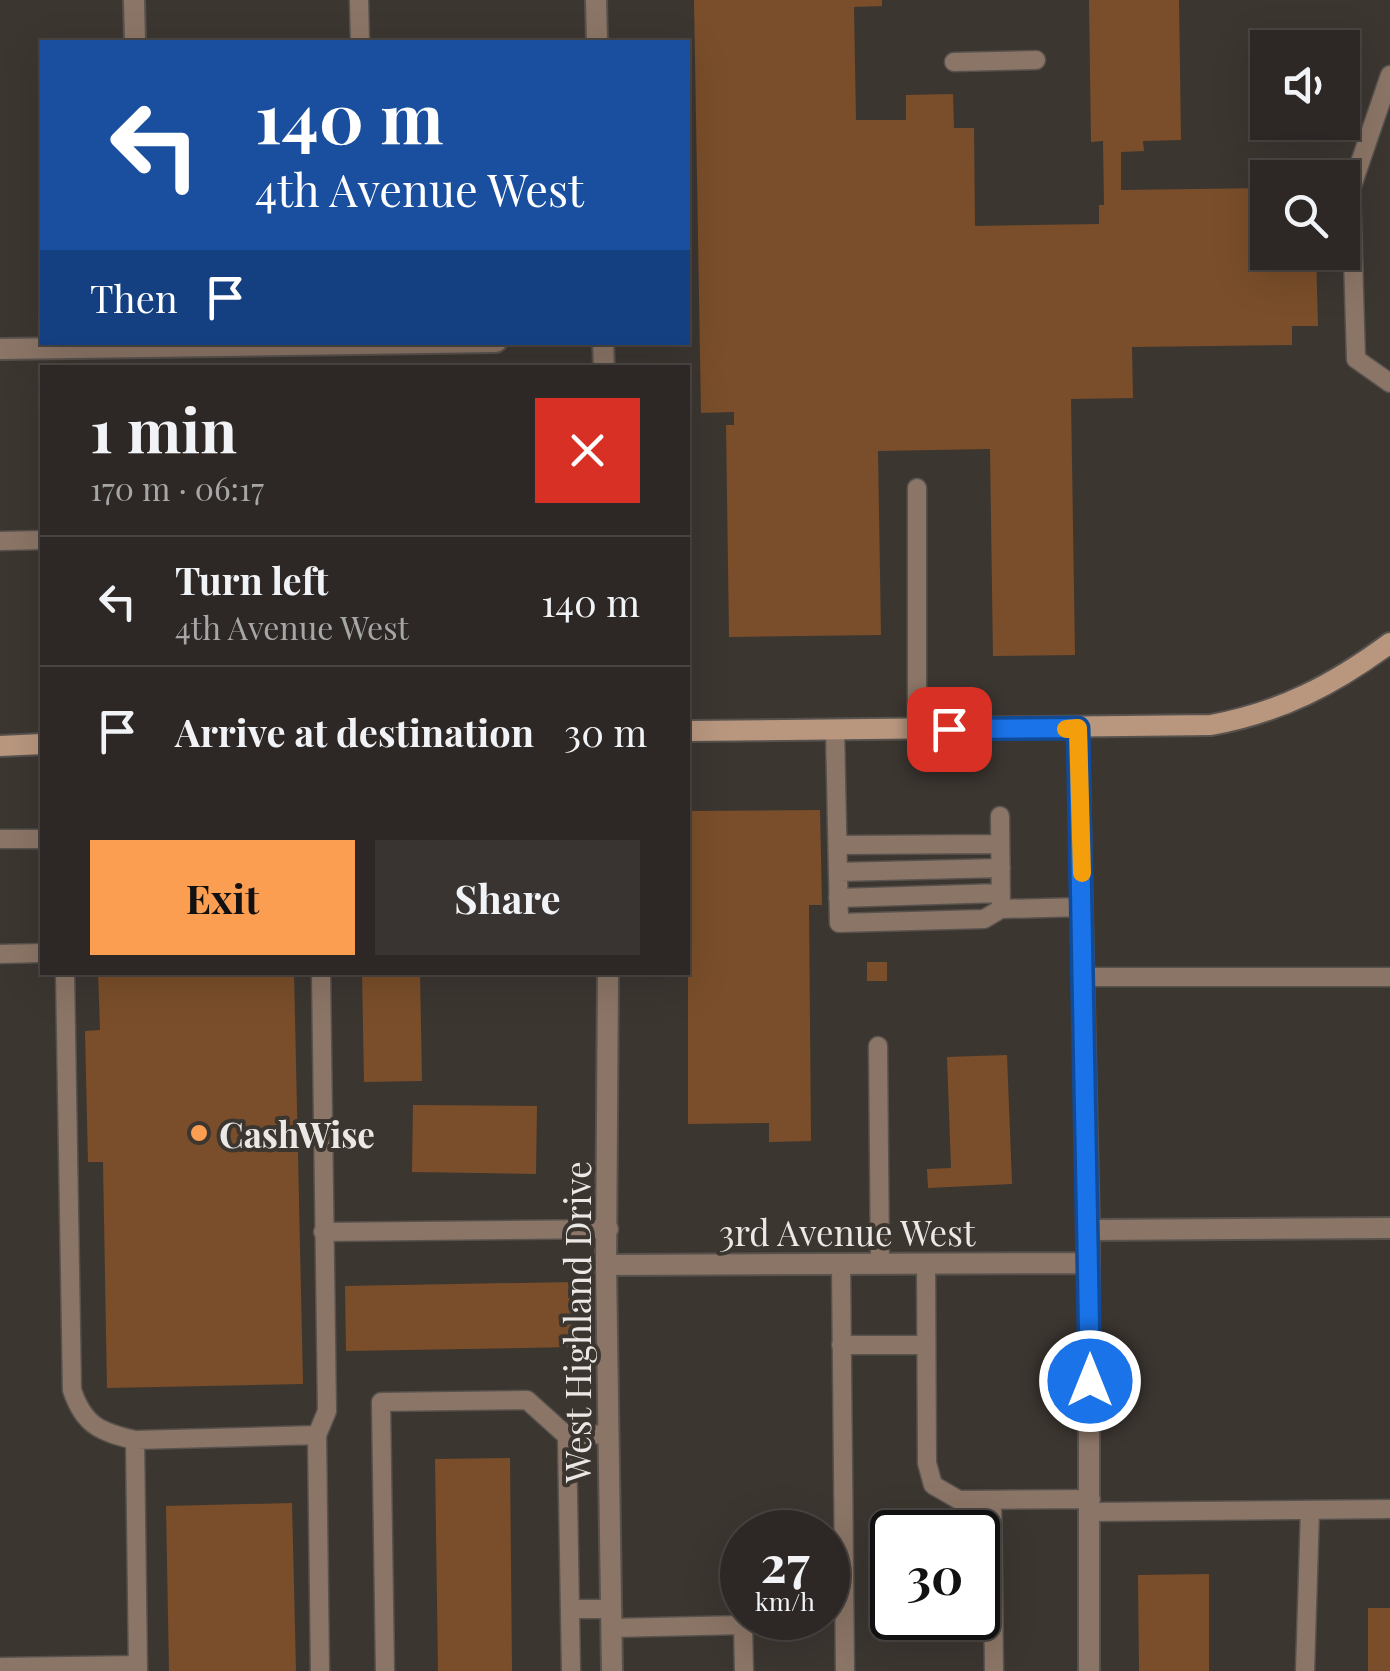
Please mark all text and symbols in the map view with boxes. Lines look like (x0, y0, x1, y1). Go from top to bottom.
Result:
map controls (1250, 30, 1360, 270)
button: sound (1250, 30, 1360, 140)
text: 140 m (255, 68, 444, 162)
icon: left (90, 80, 220, 210)
text: 4th Avenue West (255, 158, 584, 218)
button: search (1250, 160, 1360, 270)
icon: arrive (198, 270, 253, 325)
text: Then (90, 272, 178, 323)
text: 1 min (90, 388, 237, 468)
button: close (535, 398, 640, 503)
text: 170 m · 06:17 (90, 466, 264, 509)
text: Turn left (175, 554, 328, 605)
icon: left (90, 574, 145, 629)
text: 140 m (541, 576, 640, 627)
text: 4th Avenue West (175, 605, 409, 648)
pin (907, 687, 992, 772)
icon: arrive (922, 702, 977, 757)
icon: arrive (90, 704, 145, 759)
text: Arrive at destination (175, 706, 534, 757)
text: 30 m (564, 706, 647, 757)
button: Exit (90, 840, 355, 955)
button: Share (375, 840, 640, 955)
place label: CashWise (219, 1110, 375, 1157)
marker: CashWise (188, 1122, 210, 1144)
street label: West Highland Drive (553, 1161, 600, 1484)
street label: 3rd Avenue West (719, 1208, 976, 1255)
position arrow (1038, 1329, 1142, 1433)
speed limit sign: 30 (870, 1510, 1000, 1640)
text: 27 (761, 1529, 809, 1596)
text: km/h (755, 1584, 815, 1617)

